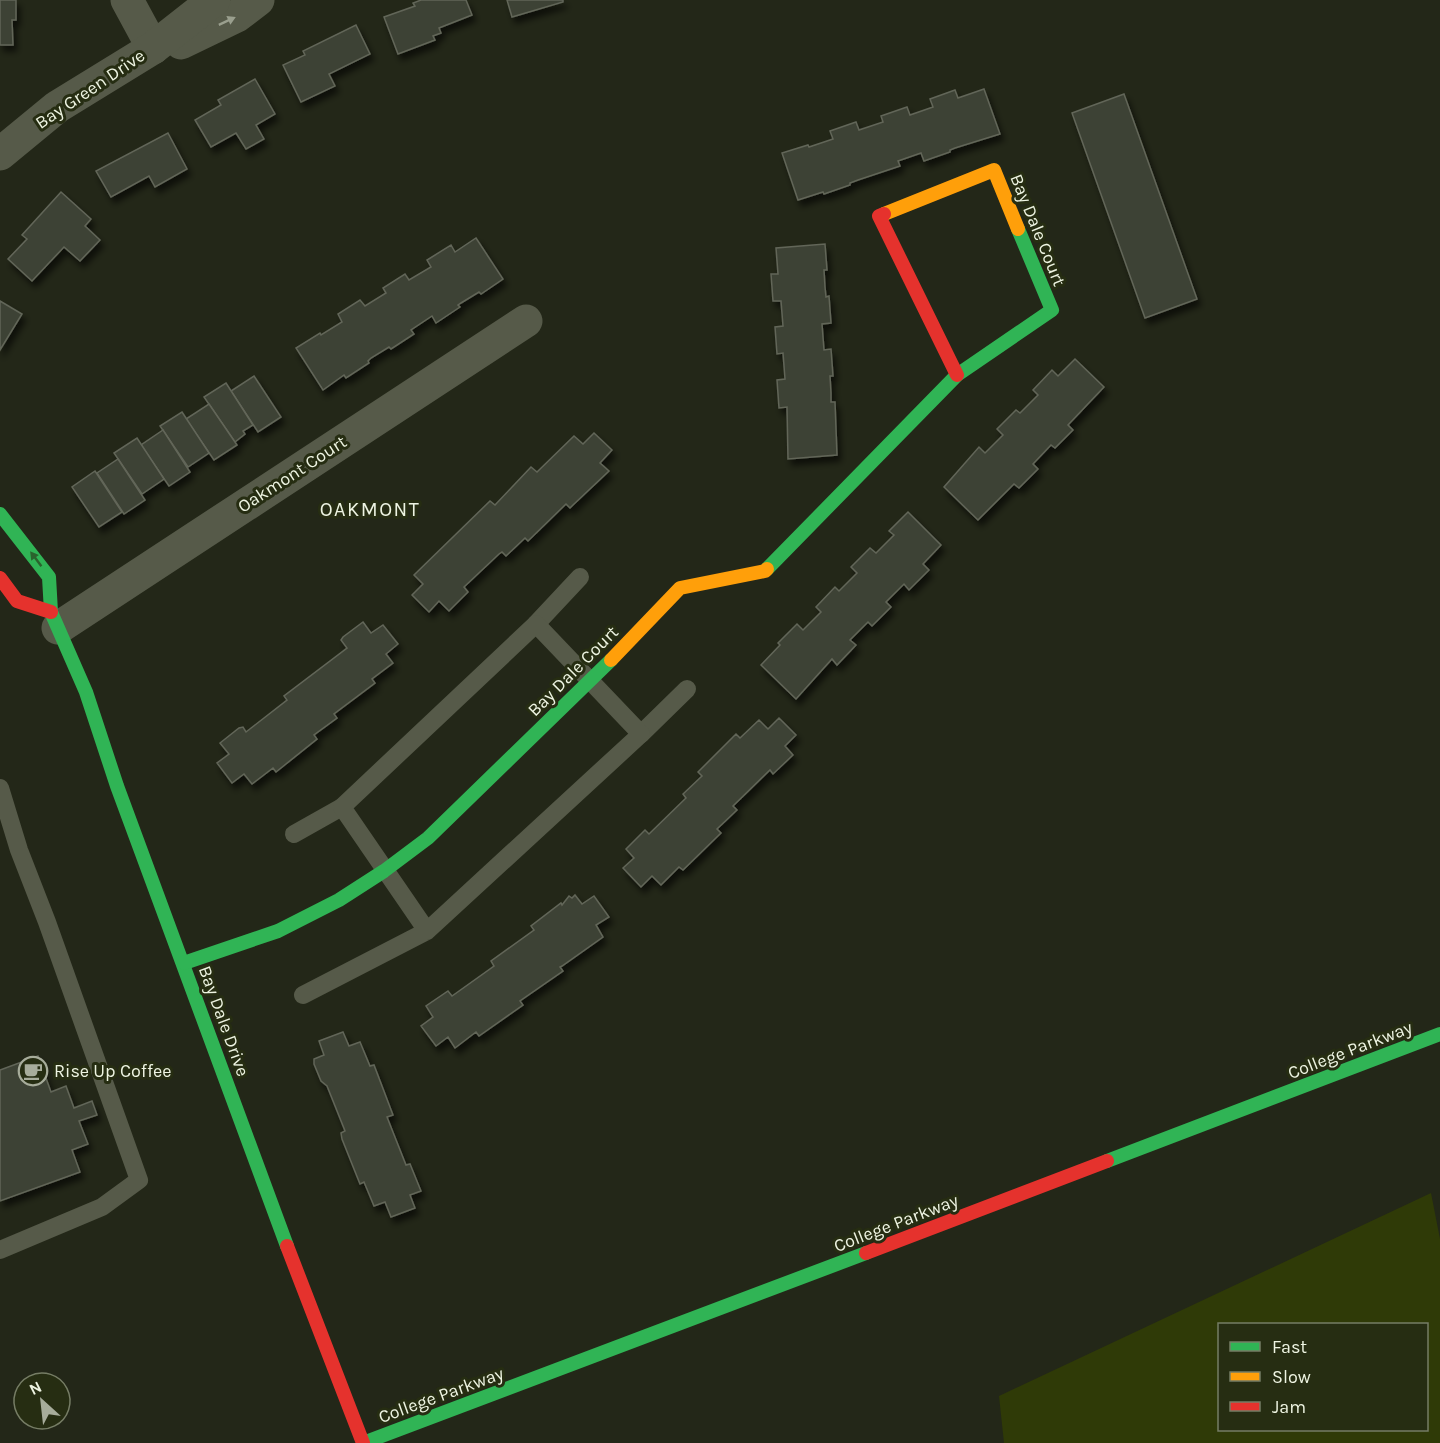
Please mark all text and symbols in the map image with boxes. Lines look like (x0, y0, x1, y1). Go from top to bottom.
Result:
one-way arrow (219, 16, 236, 25)
street label: Bay Green Drive (31, 44, 149, 134)
street label: Bay Dale Court (1005, 171, 1071, 290)
street label: Oakmont Court (233, 431, 351, 517)
district label: OAKMONT (320, 498, 420, 521)
one-way arrow (29, 551, 42, 567)
street label: Bay Dale Court (523, 621, 623, 721)
street label: Bay Dale Drive (194, 963, 254, 1079)
street label: College Parkway (1285, 1016, 1416, 1084)
cafe icon: Rise Up Coffee (17, 1055, 49, 1087)
place label: Rise Up Coffee (54, 1060, 172, 1082)
street label: College Parkway (831, 1189, 962, 1257)
legend (1218, 1323, 1428, 1431)
text: Fast (1272, 1336, 1307, 1358)
street label: College Parkway (375, 1362, 507, 1428)
text: Slow (1272, 1366, 1311, 1388)
north arrow (12, 1371, 72, 1431)
text: N (26, 1377, 45, 1399)
text: Jam (1272, 1396, 1306, 1418)

